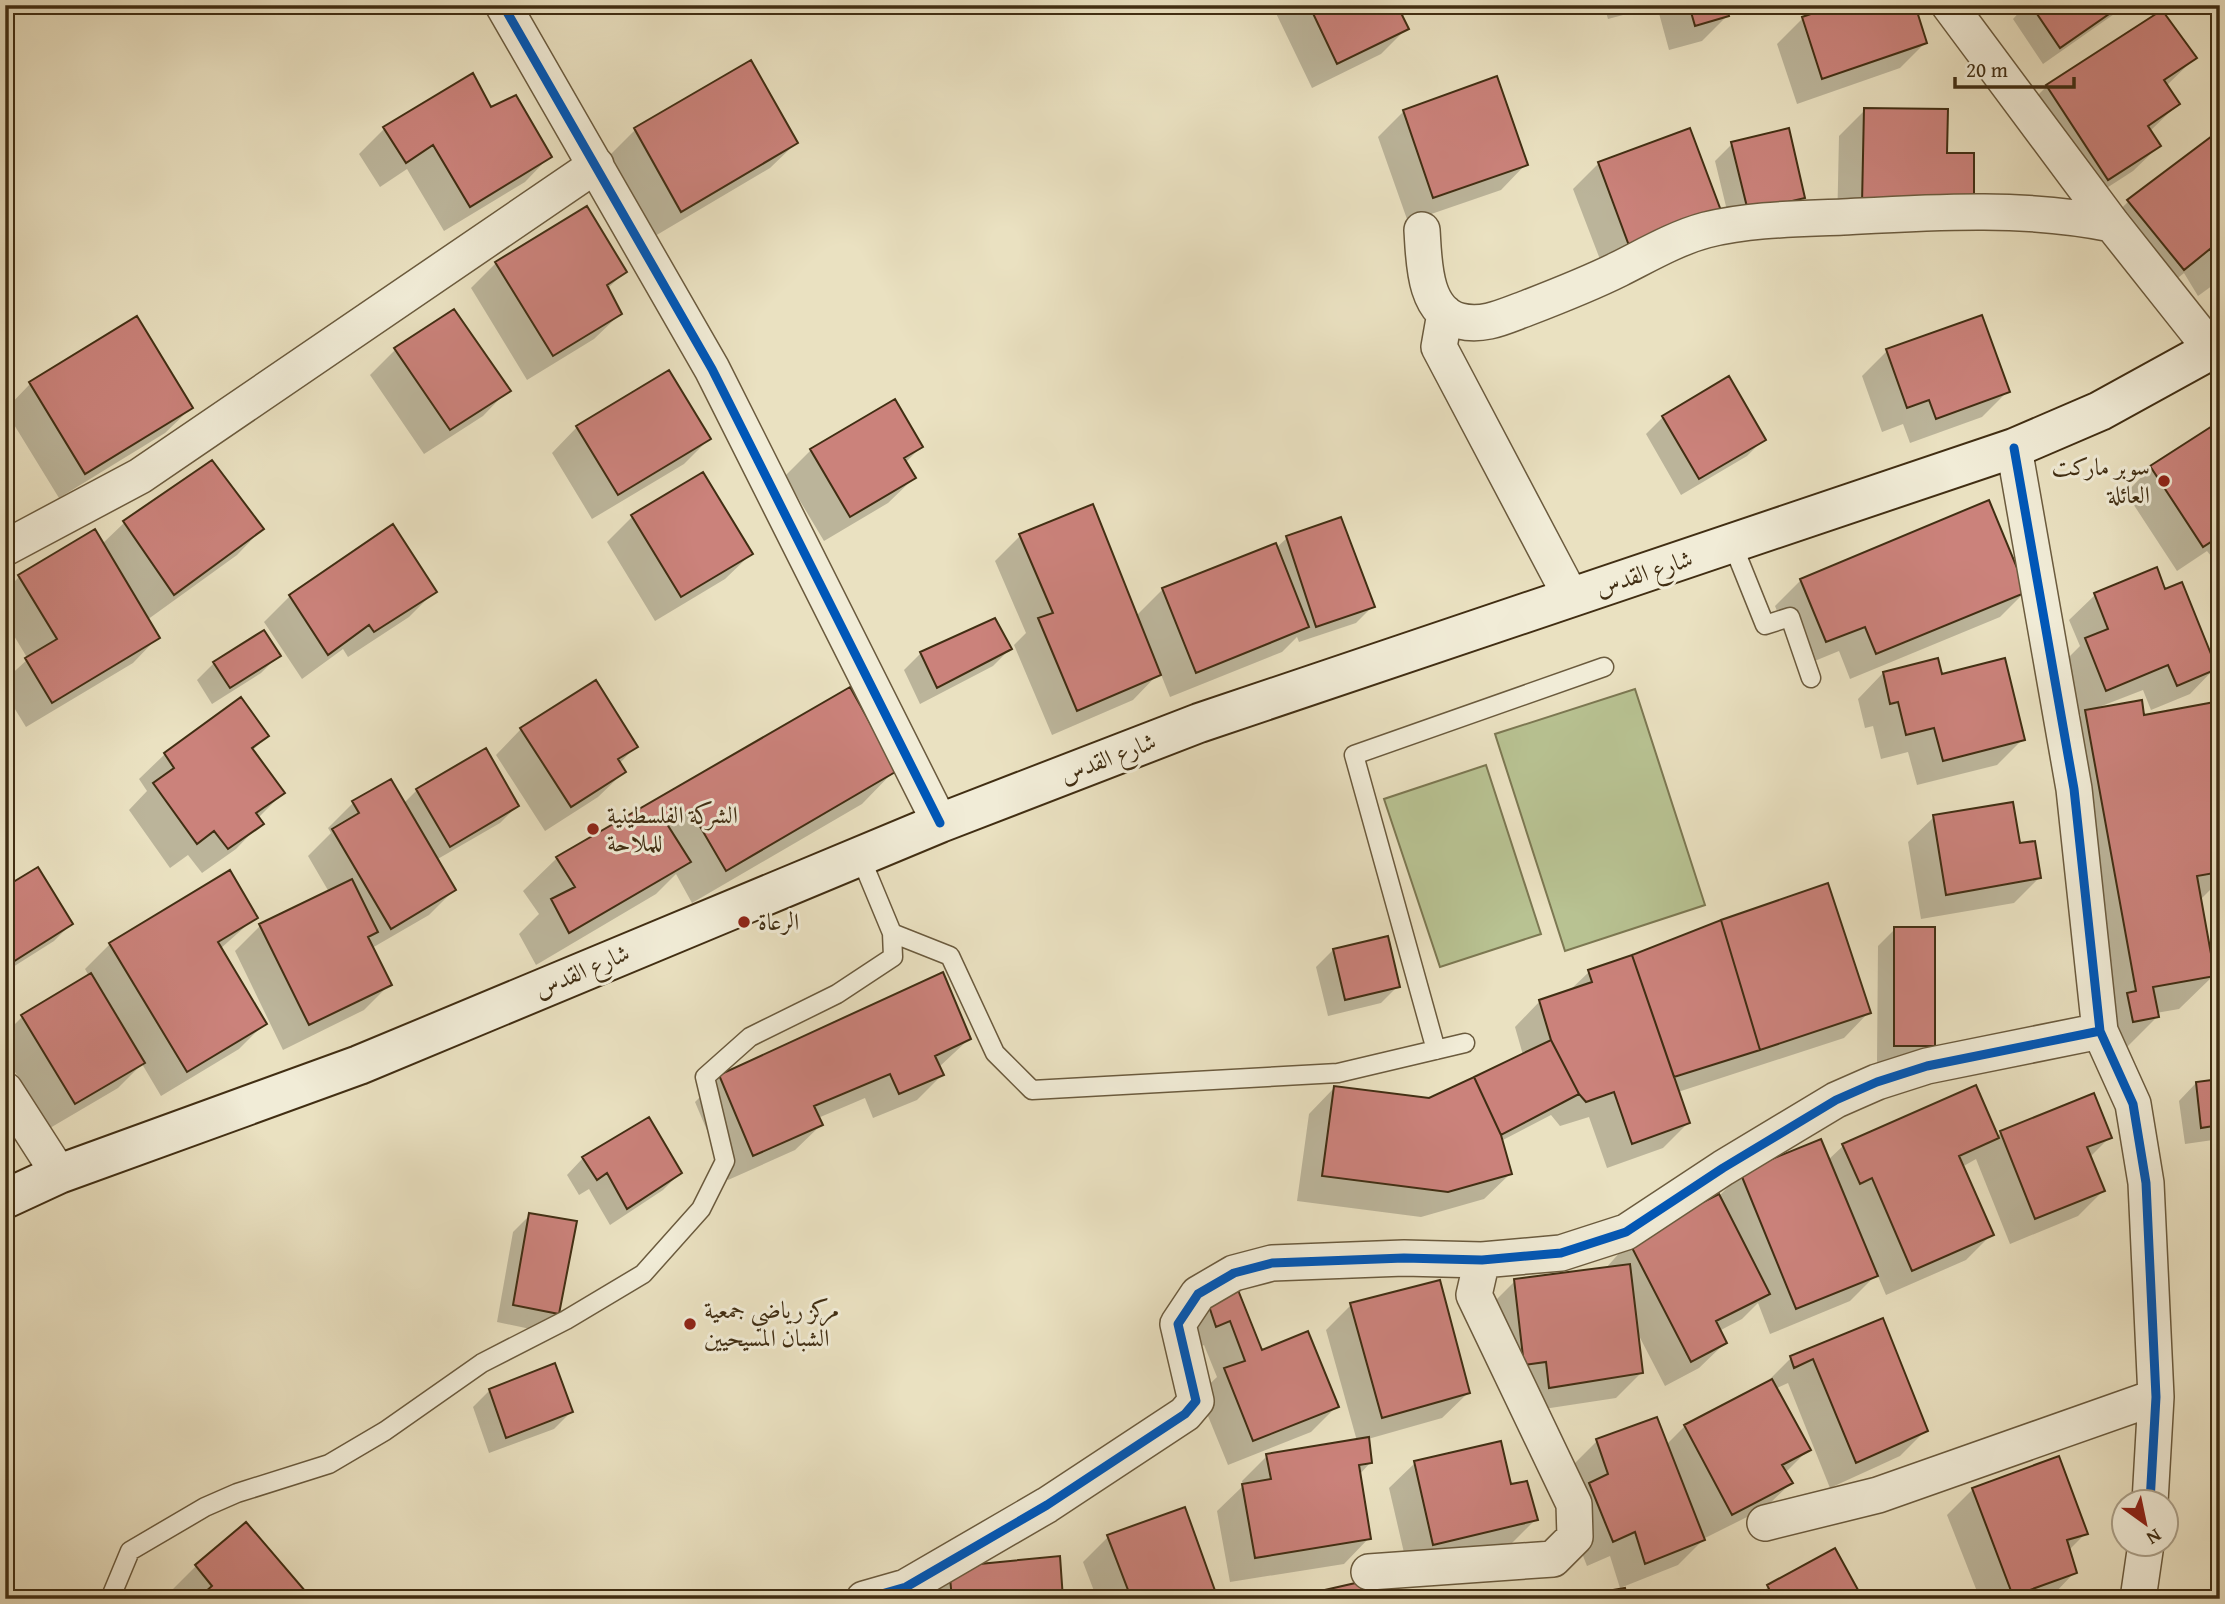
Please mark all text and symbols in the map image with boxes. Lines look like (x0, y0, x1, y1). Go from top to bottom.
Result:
scale bar (1955, 46, 2074, 90)
text: 20 m (1966, 54, 2008, 85)
place label: سوبر ماركت العائلة (2051, 449, 2150, 512)
marker: سوبر ماركت العائلة (2156, 473, 2172, 489)
street label: شارع القدس (1591, 540, 1698, 608)
street label: شارع القدس (1055, 723, 1162, 795)
place label: الشركة الفلسطينية للملاحة (607, 797, 738, 860)
marker: الشركة الفلسطينية للملاحة (585, 821, 601, 837)
place label: الرعاة (758, 904, 799, 939)
marker: الرعاة (736, 914, 752, 930)
street label: شارع القدس (529, 935, 636, 1009)
place label: مركز رياضي جمعية الشبان المسيحيين (704, 1292, 839, 1355)
marker: مركز رياضي جمعية الشبان المسيحيين (682, 1316, 698, 1332)
north arrow (2110, 1488, 2180, 1558)
text: N (2141, 1522, 2167, 1553)

